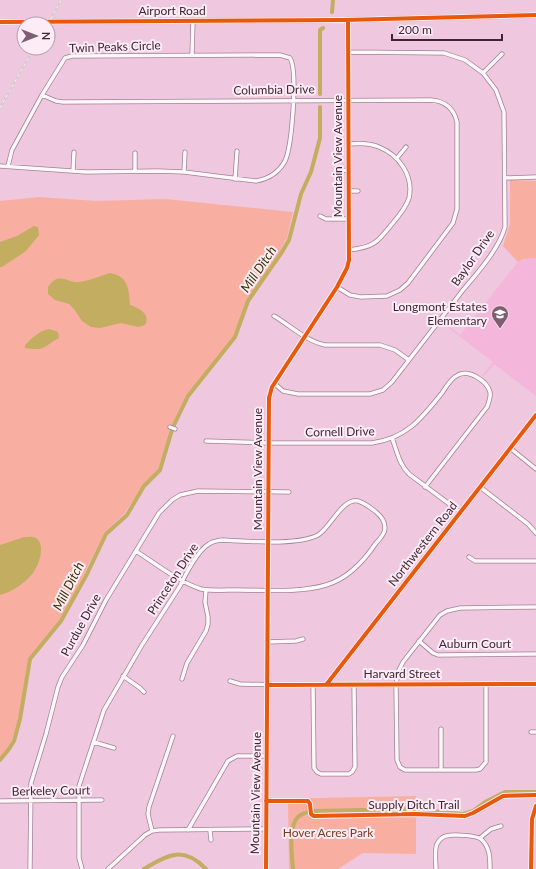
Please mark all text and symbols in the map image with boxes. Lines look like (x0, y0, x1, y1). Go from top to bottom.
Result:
street label: Airport Road (138, 3, 206, 18)
north arrow (16, 16, 56, 56)
scale bar (392, 16, 502, 42)
text: 200 m (398, 22, 432, 37)
text: N (40, 32, 53, 40)
street label: Twin Peaks Circle (69, 37, 161, 56)
street label: Columbia Drive (233, 81, 315, 98)
street label: Mountain View Avenue (330, 95, 345, 217)
street label: Baylor Drive (448, 227, 497, 289)
water label: Mill Ditch (237, 243, 279, 295)
place label: Longmont Estates Elementary (393, 299, 488, 328)
school or university icon: Longmont Estates Elementary (490, 304, 510, 329)
street label: Mountain View Avenue (250, 408, 265, 530)
street label: Cornell Drive (305, 423, 375, 440)
street label: Northwestern Road (385, 498, 460, 589)
street label: Princeton Drive (144, 540, 201, 617)
water label: Mill Ditch (49, 559, 87, 613)
street label: Purdue Drive (57, 591, 104, 659)
street label: Auburn Court (439, 636, 512, 651)
street label: Harvard Street (364, 666, 441, 681)
street label: Mountain View Avenue (247, 732, 264, 854)
street label: Berkeley Court (12, 782, 91, 799)
street label: Supply Ditch Trail (368, 797, 460, 812)
park label: Hover Acres Park (283, 825, 374, 840)

